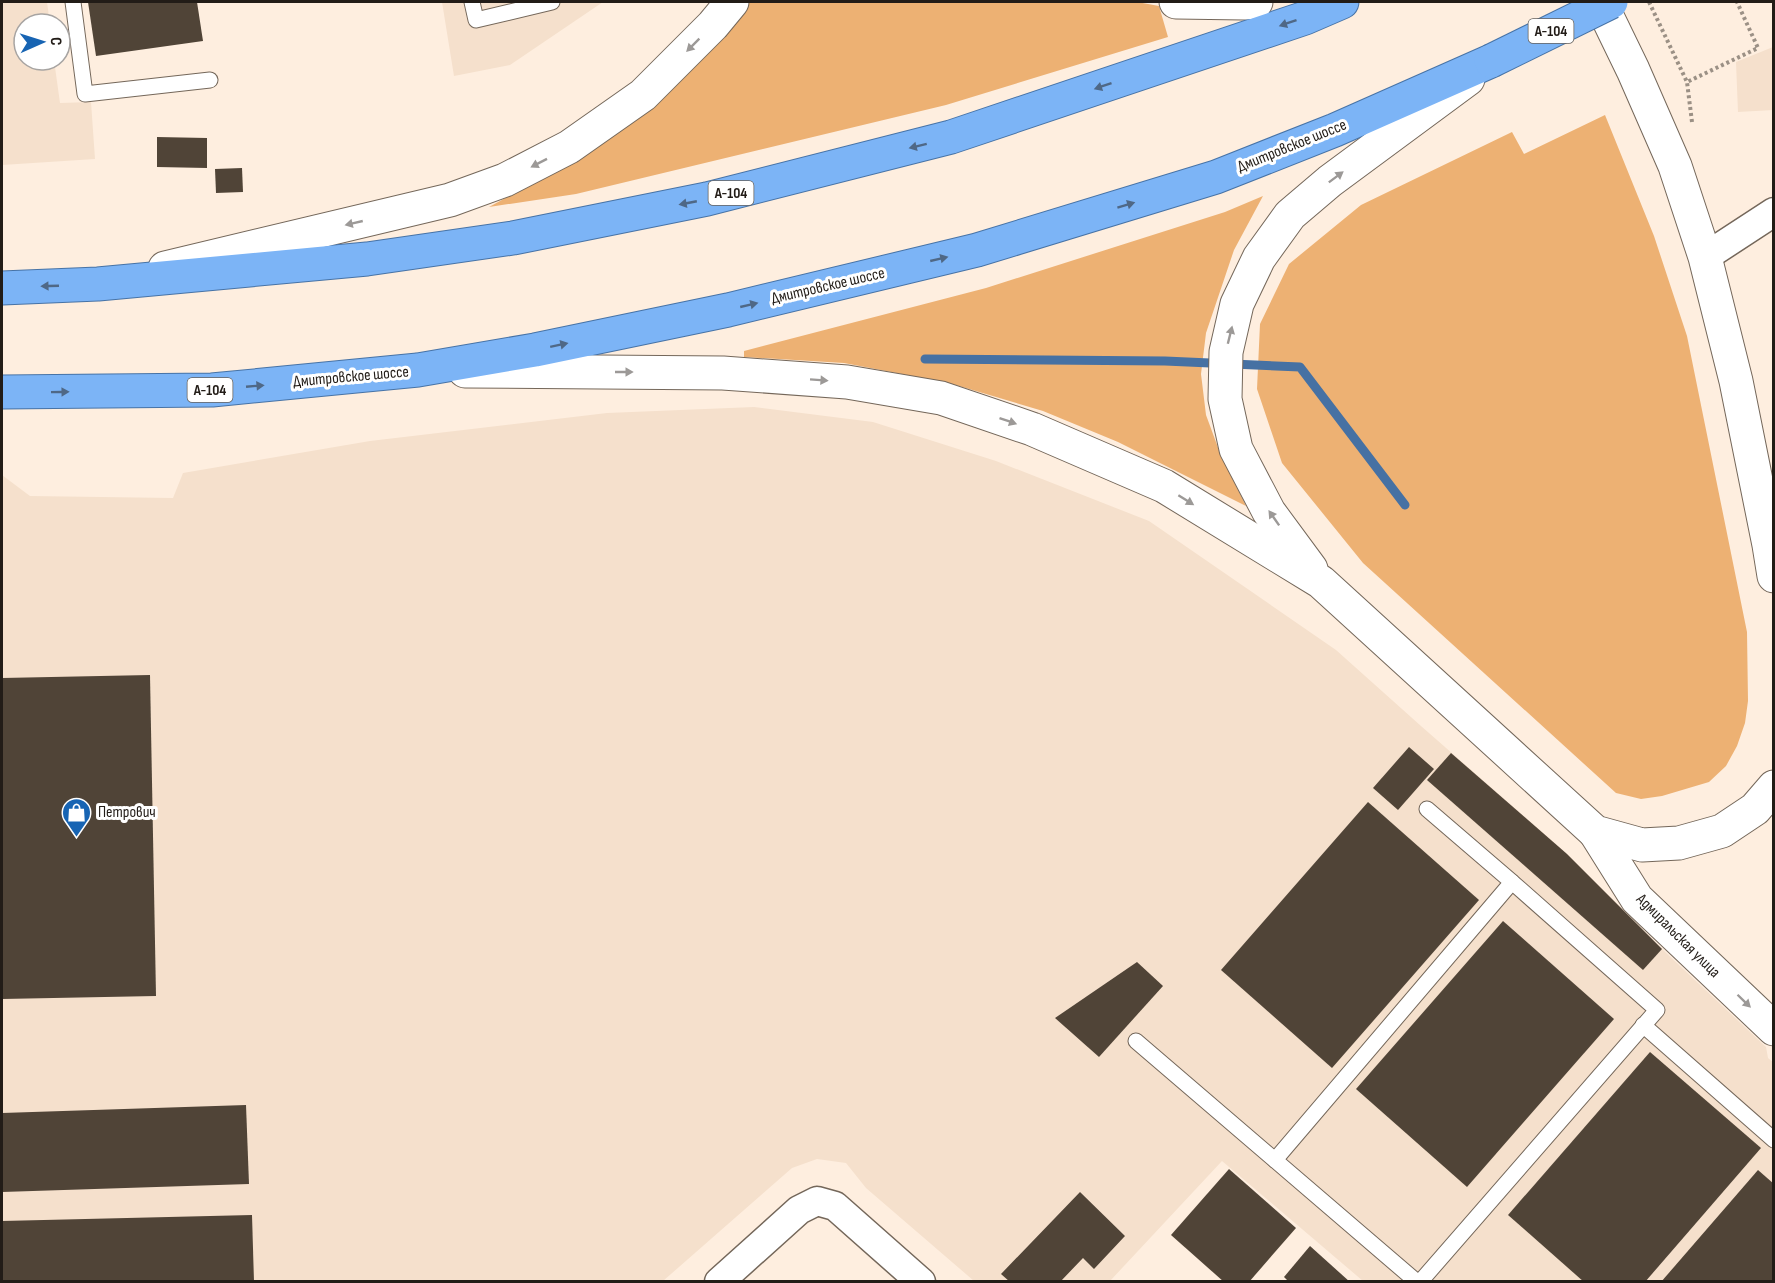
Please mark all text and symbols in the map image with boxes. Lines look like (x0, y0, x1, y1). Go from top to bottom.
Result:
north arrow (12, 12, 72, 72)
one-way arrow (1279, 19, 1297, 29)
road number: А-104 (1528, 19, 1574, 43)
text: С (46, 37, 65, 46)
one-way arrow (686, 37, 700, 51)
one-way arrow (1094, 82, 1112, 91)
street label: Дмитровское шоссе (1235, 115, 1349, 177)
one-way arrow (908, 141, 927, 151)
one-way arrow (530, 157, 548, 167)
one-way arrow (1328, 171, 1343, 183)
road number: А-104 (708, 181, 754, 205)
one-way arrow (678, 199, 697, 208)
one-way arrow (1117, 200, 1135, 209)
one-way arrow (345, 218, 364, 228)
one-way arrow (930, 254, 948, 264)
street label: Дмитровское шоссе (769, 264, 887, 308)
one-way arrow (40, 281, 59, 290)
one-way arrow (740, 299, 758, 309)
one-way arrow (1225, 325, 1235, 344)
one-way arrow (549, 340, 568, 349)
street label: Дмитровское шоссе (292, 362, 410, 392)
one-way arrow (614, 367, 633, 377)
one-way arrow (809, 375, 828, 385)
road number: А-104 (188, 378, 232, 402)
one-way arrow (245, 381, 264, 391)
one-way arrow (50, 387, 69, 397)
one-way arrow (999, 417, 1017, 426)
one-way arrow (1178, 494, 1194, 505)
one-way arrow (1269, 510, 1280, 526)
shop icon: Петрович (61, 796, 93, 838)
place label: Петрович (98, 803, 156, 822)
street label: Адмиральская улица (1631, 889, 1724, 982)
one-way arrow (1737, 993, 1751, 1007)

